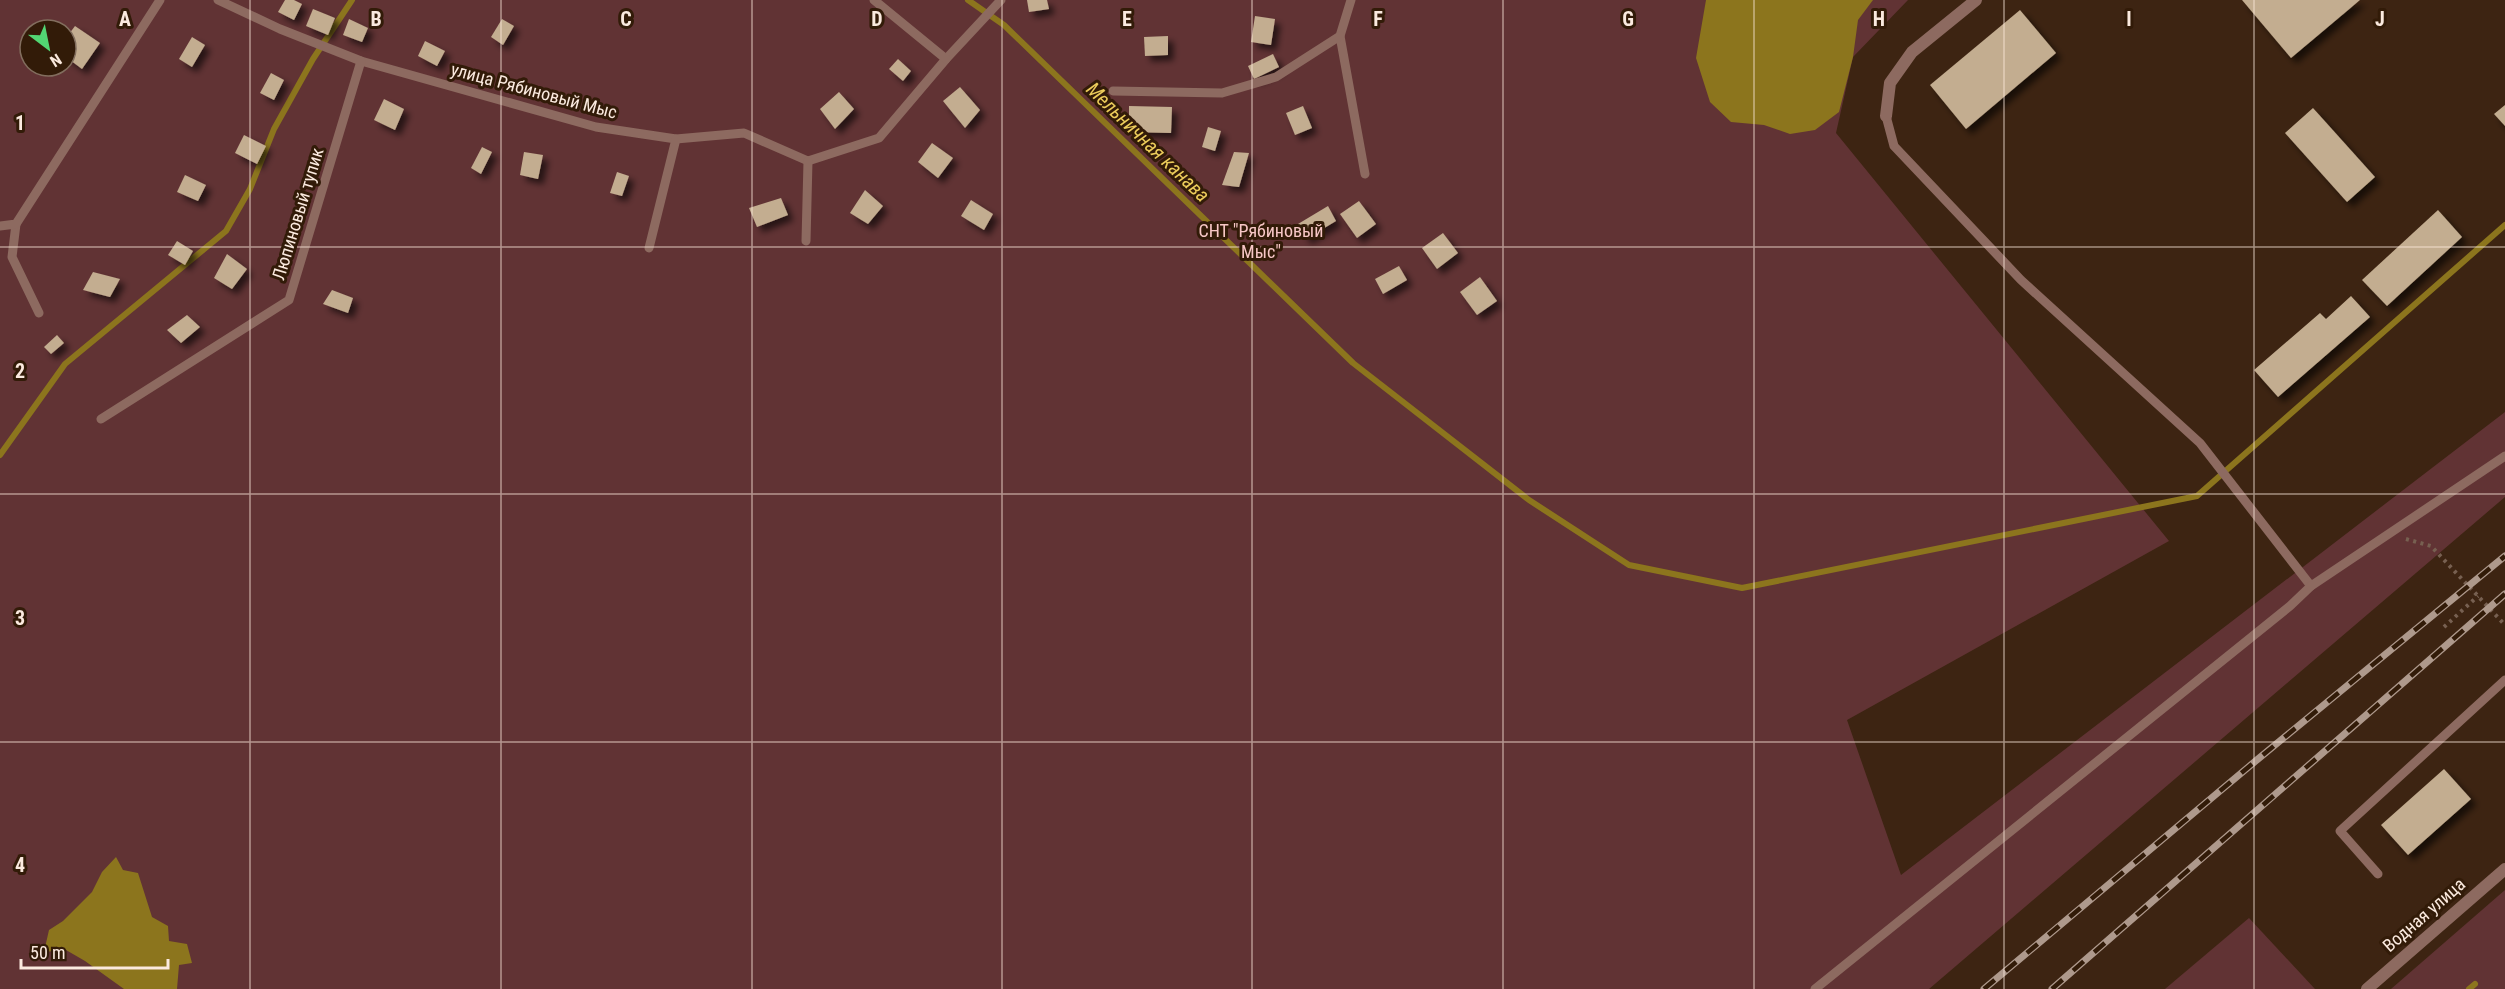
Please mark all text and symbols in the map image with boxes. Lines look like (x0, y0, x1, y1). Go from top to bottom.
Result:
text: A (119, 7, 131, 31)
text: B (370, 7, 382, 31)
text: C (620, 7, 632, 31)
text: D (871, 7, 883, 31)
text: E (1122, 7, 1132, 31)
text: F (1373, 7, 1383, 31)
text: G (1622, 7, 1634, 31)
text: H (1873, 7, 1885, 31)
text: I (2126, 7, 2132, 31)
text: J (2375, 7, 2385, 31)
north arrow (18, 18, 78, 78)
text: N (46, 50, 65, 71)
street label: улица Рябиновый Мыс (449, 58, 619, 123)
water label: Мельничная канава (1081, 77, 1215, 207)
text: 1 (15, 111, 25, 135)
street label: Люпиновый тупик (267, 145, 328, 283)
park label: СНТ "Рябиновый Мыс" (1198, 220, 1324, 262)
text: 2 (15, 359, 25, 383)
text: 3 (15, 606, 25, 630)
text: 4 (15, 853, 25, 877)
street label: Водная улица (2378, 873, 2469, 956)
scale bar (21, 932, 168, 970)
text: 50 m (30, 942, 65, 963)

